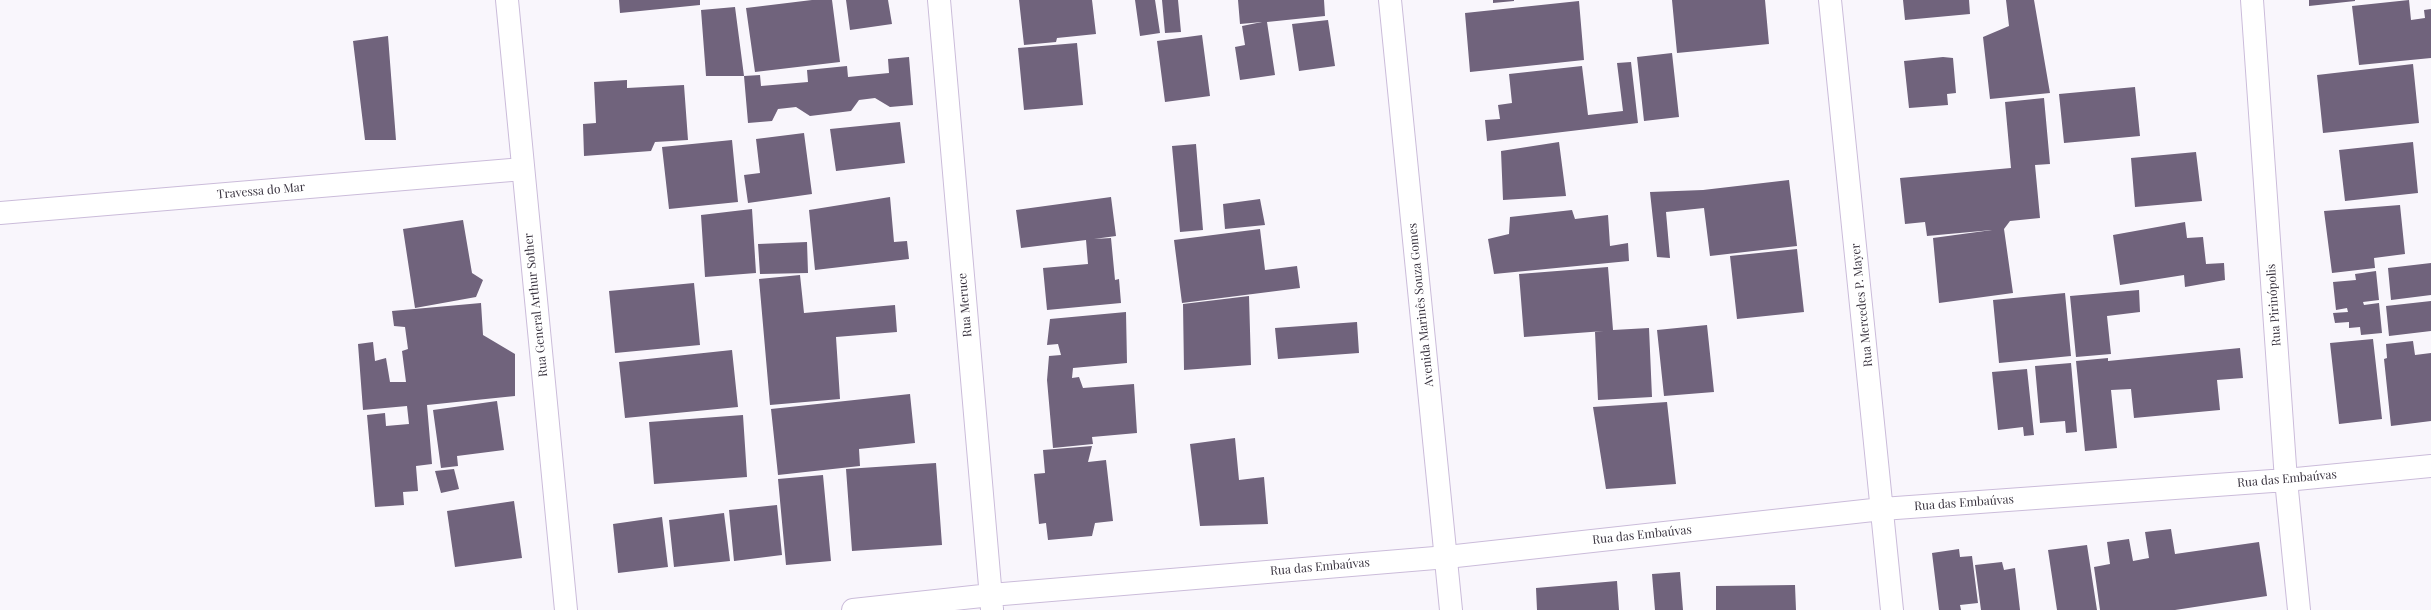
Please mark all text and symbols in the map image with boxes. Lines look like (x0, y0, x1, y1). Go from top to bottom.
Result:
street label: Travessa do Mar (216, 180, 306, 202)
street label: Avenida Marinês Souza Gomes (1405, 222, 1437, 388)
street label: Rua General Arthur Sother (521, 232, 551, 378)
street label: Rua Mercedes P. Mayer (1848, 242, 1876, 368)
street label: Rua Pirinópolis (2264, 263, 2284, 347)
street label: Rua Meruce (955, 272, 975, 338)
street label: Rua das Embaúvas (2237, 467, 2337, 491)
street label: Rua das Embaúvas (1914, 492, 2014, 514)
street label: Rua das Embaúvas (1592, 523, 1692, 547)
street label: Rua das Embaúvas (1270, 555, 1370, 579)

